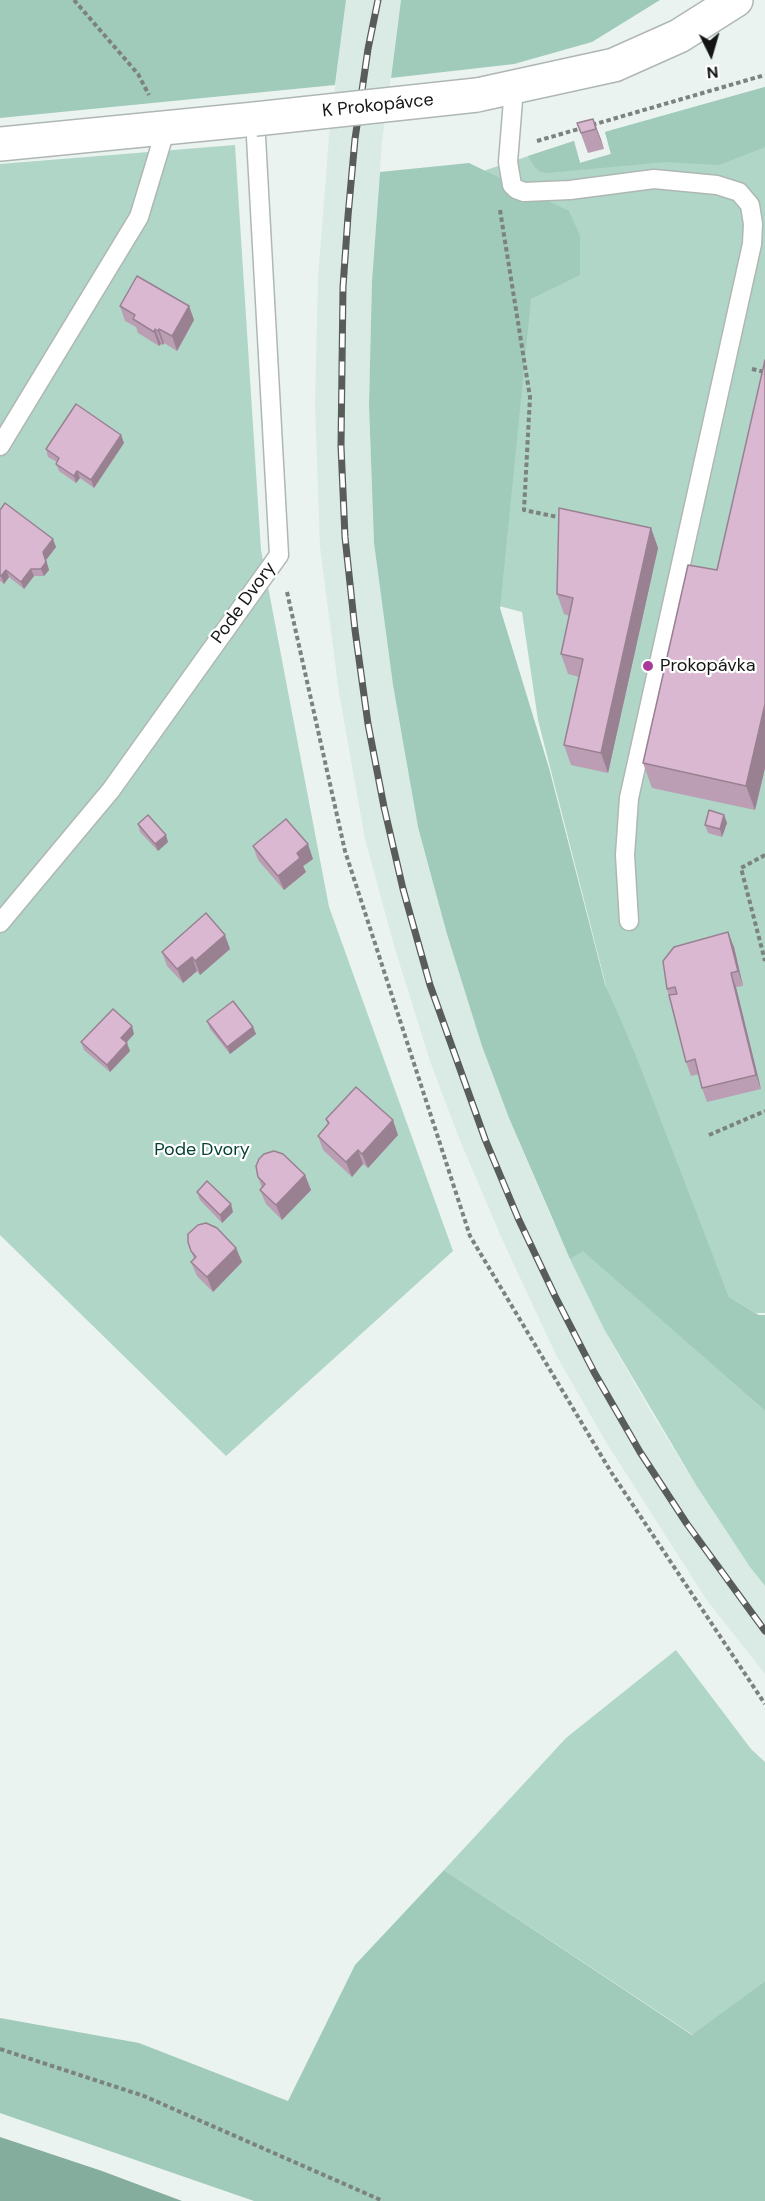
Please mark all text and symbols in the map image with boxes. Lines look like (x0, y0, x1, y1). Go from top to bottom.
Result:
north arrow (681, 24, 741, 84)
text: N (706, 61, 719, 83)
street label: K Prokopávce (321, 89, 435, 123)
street label: Pode Dvory (207, 558, 281, 648)
place label: Prokopávka (660, 655, 756, 677)
marker: Prokopávka (641, 659, 655, 673)
park label: Pode Dvory (154, 1139, 250, 1161)

